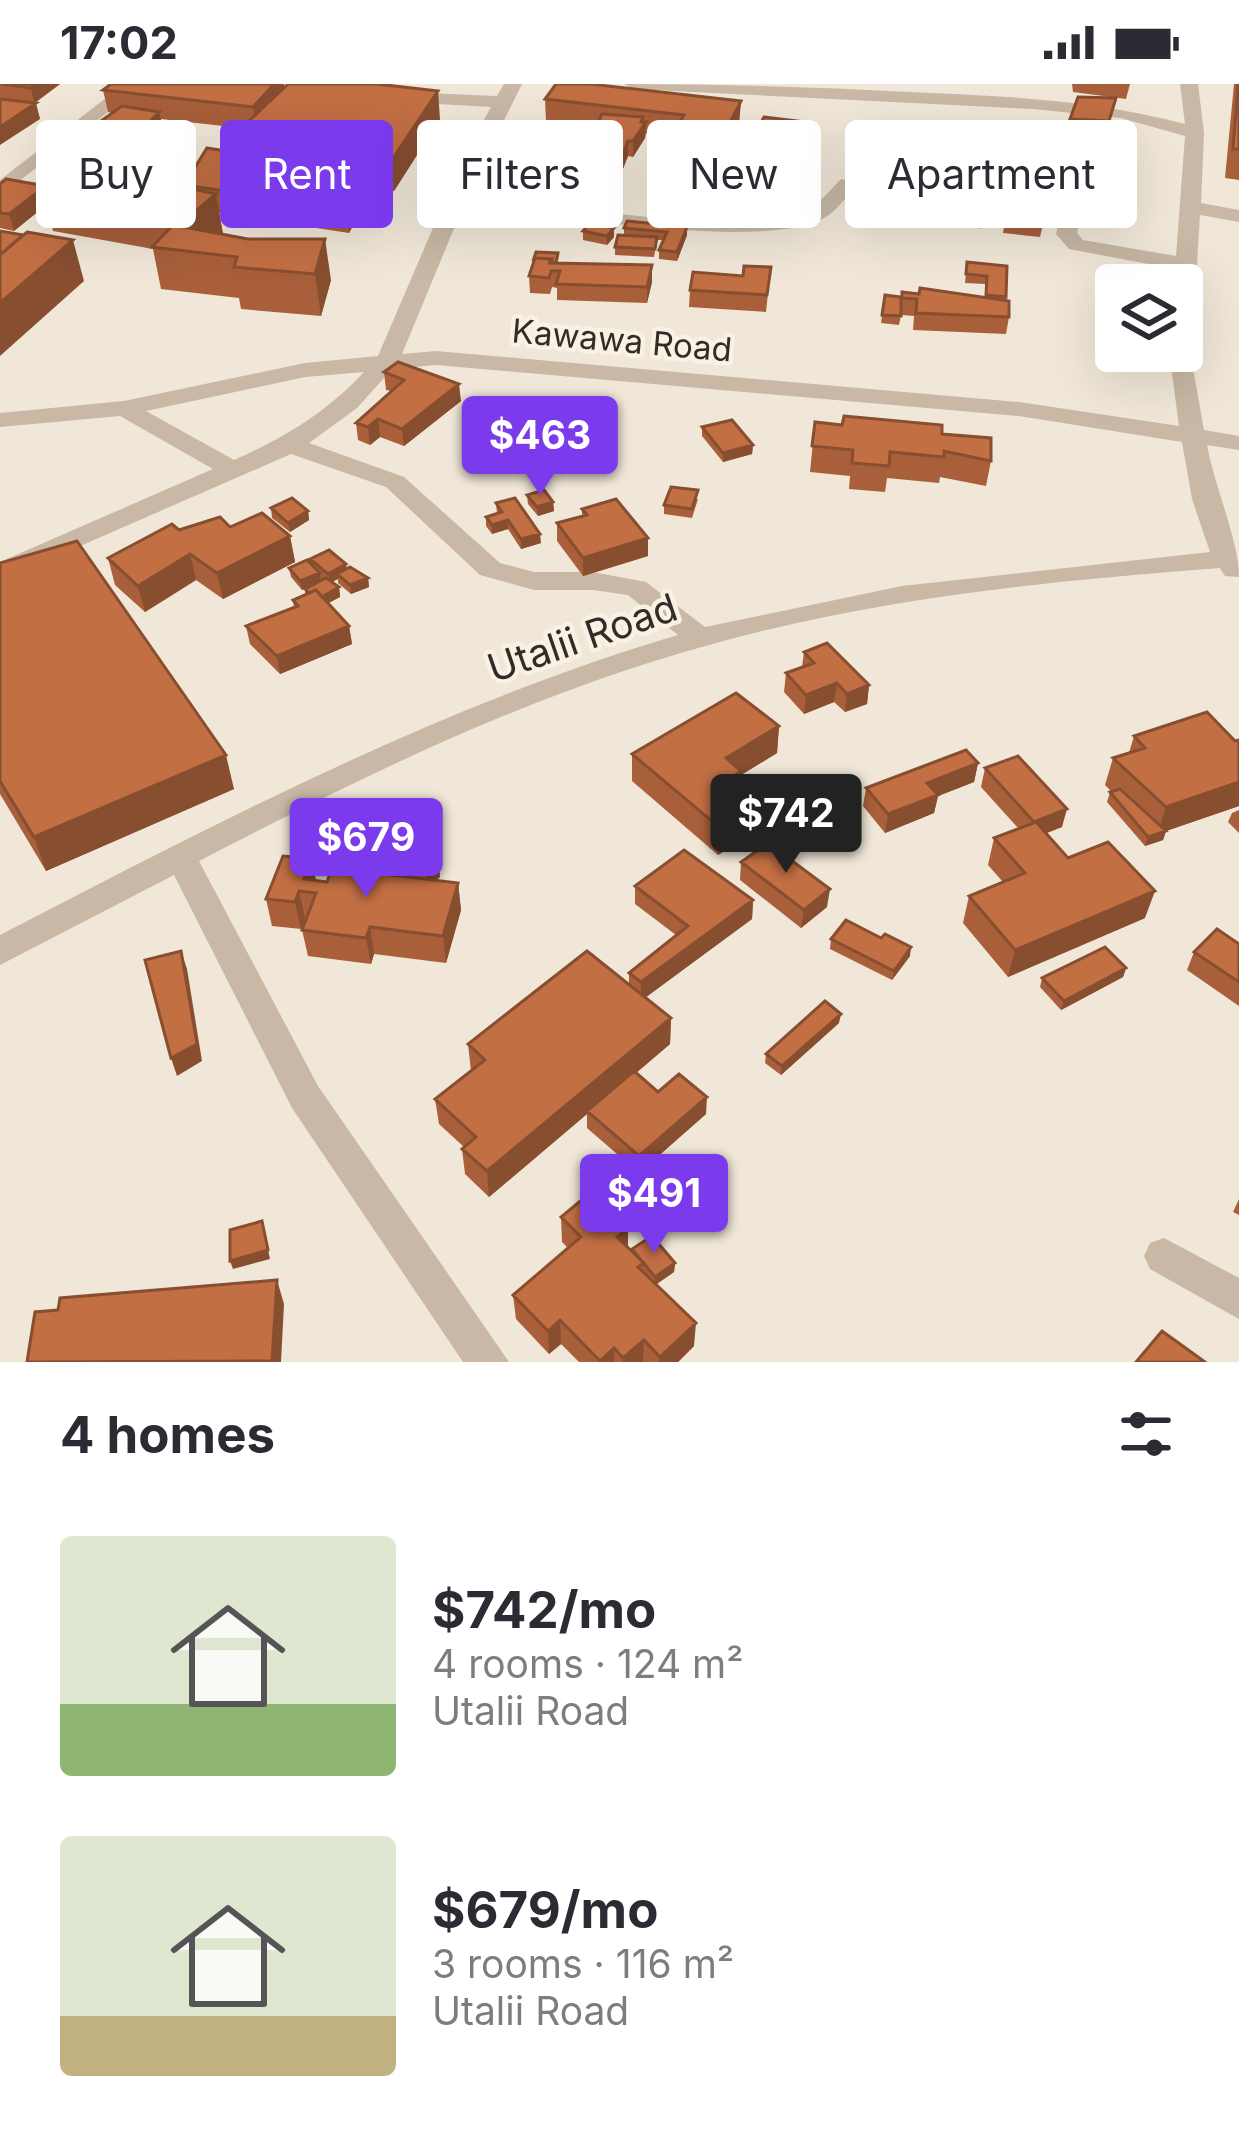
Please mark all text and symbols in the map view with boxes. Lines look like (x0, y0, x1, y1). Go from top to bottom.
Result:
text: 17:02 (60, 15, 178, 70)
chip: Buy (36, 120, 196, 228)
chip: Rent (220, 120, 393, 228)
chip: Filters (417, 120, 623, 228)
chip: New (647, 120, 821, 228)
chip: Apartment (845, 120, 1137, 228)
map controls (1095, 264, 1203, 372)
button: layers (1095, 264, 1203, 372)
street label: Kawawa Road (510, 310, 734, 370)
pin: $463 (469, 396, 611, 498)
text: $463 (489, 411, 591, 458)
street label: Utalii Road (481, 583, 683, 691)
pin: $742 (715, 774, 857, 876)
text: $742 (738, 789, 834, 836)
pin: $679 (295, 798, 437, 900)
text: $679 (317, 813, 415, 860)
pin: $491 (583, 1154, 725, 1256)
text: $491 (607, 1169, 701, 1216)
icon: filters (1113, 1401, 1179, 1467)
text: 4 homes (60, 1404, 275, 1465)
text: $742/mo (432, 1579, 656, 1640)
icon: home (156, 1584, 300, 1728)
text: 4 rooms · 124 m² (432, 1640, 744, 1687)
text: Utalii Road (432, 1687, 629, 1734)
text: $679/mo (432, 1879, 658, 1940)
icon: home (156, 1884, 300, 2028)
text: 3 rooms · 116 m² (432, 1940, 734, 1987)
text: Utalii Road (432, 1987, 629, 2034)

